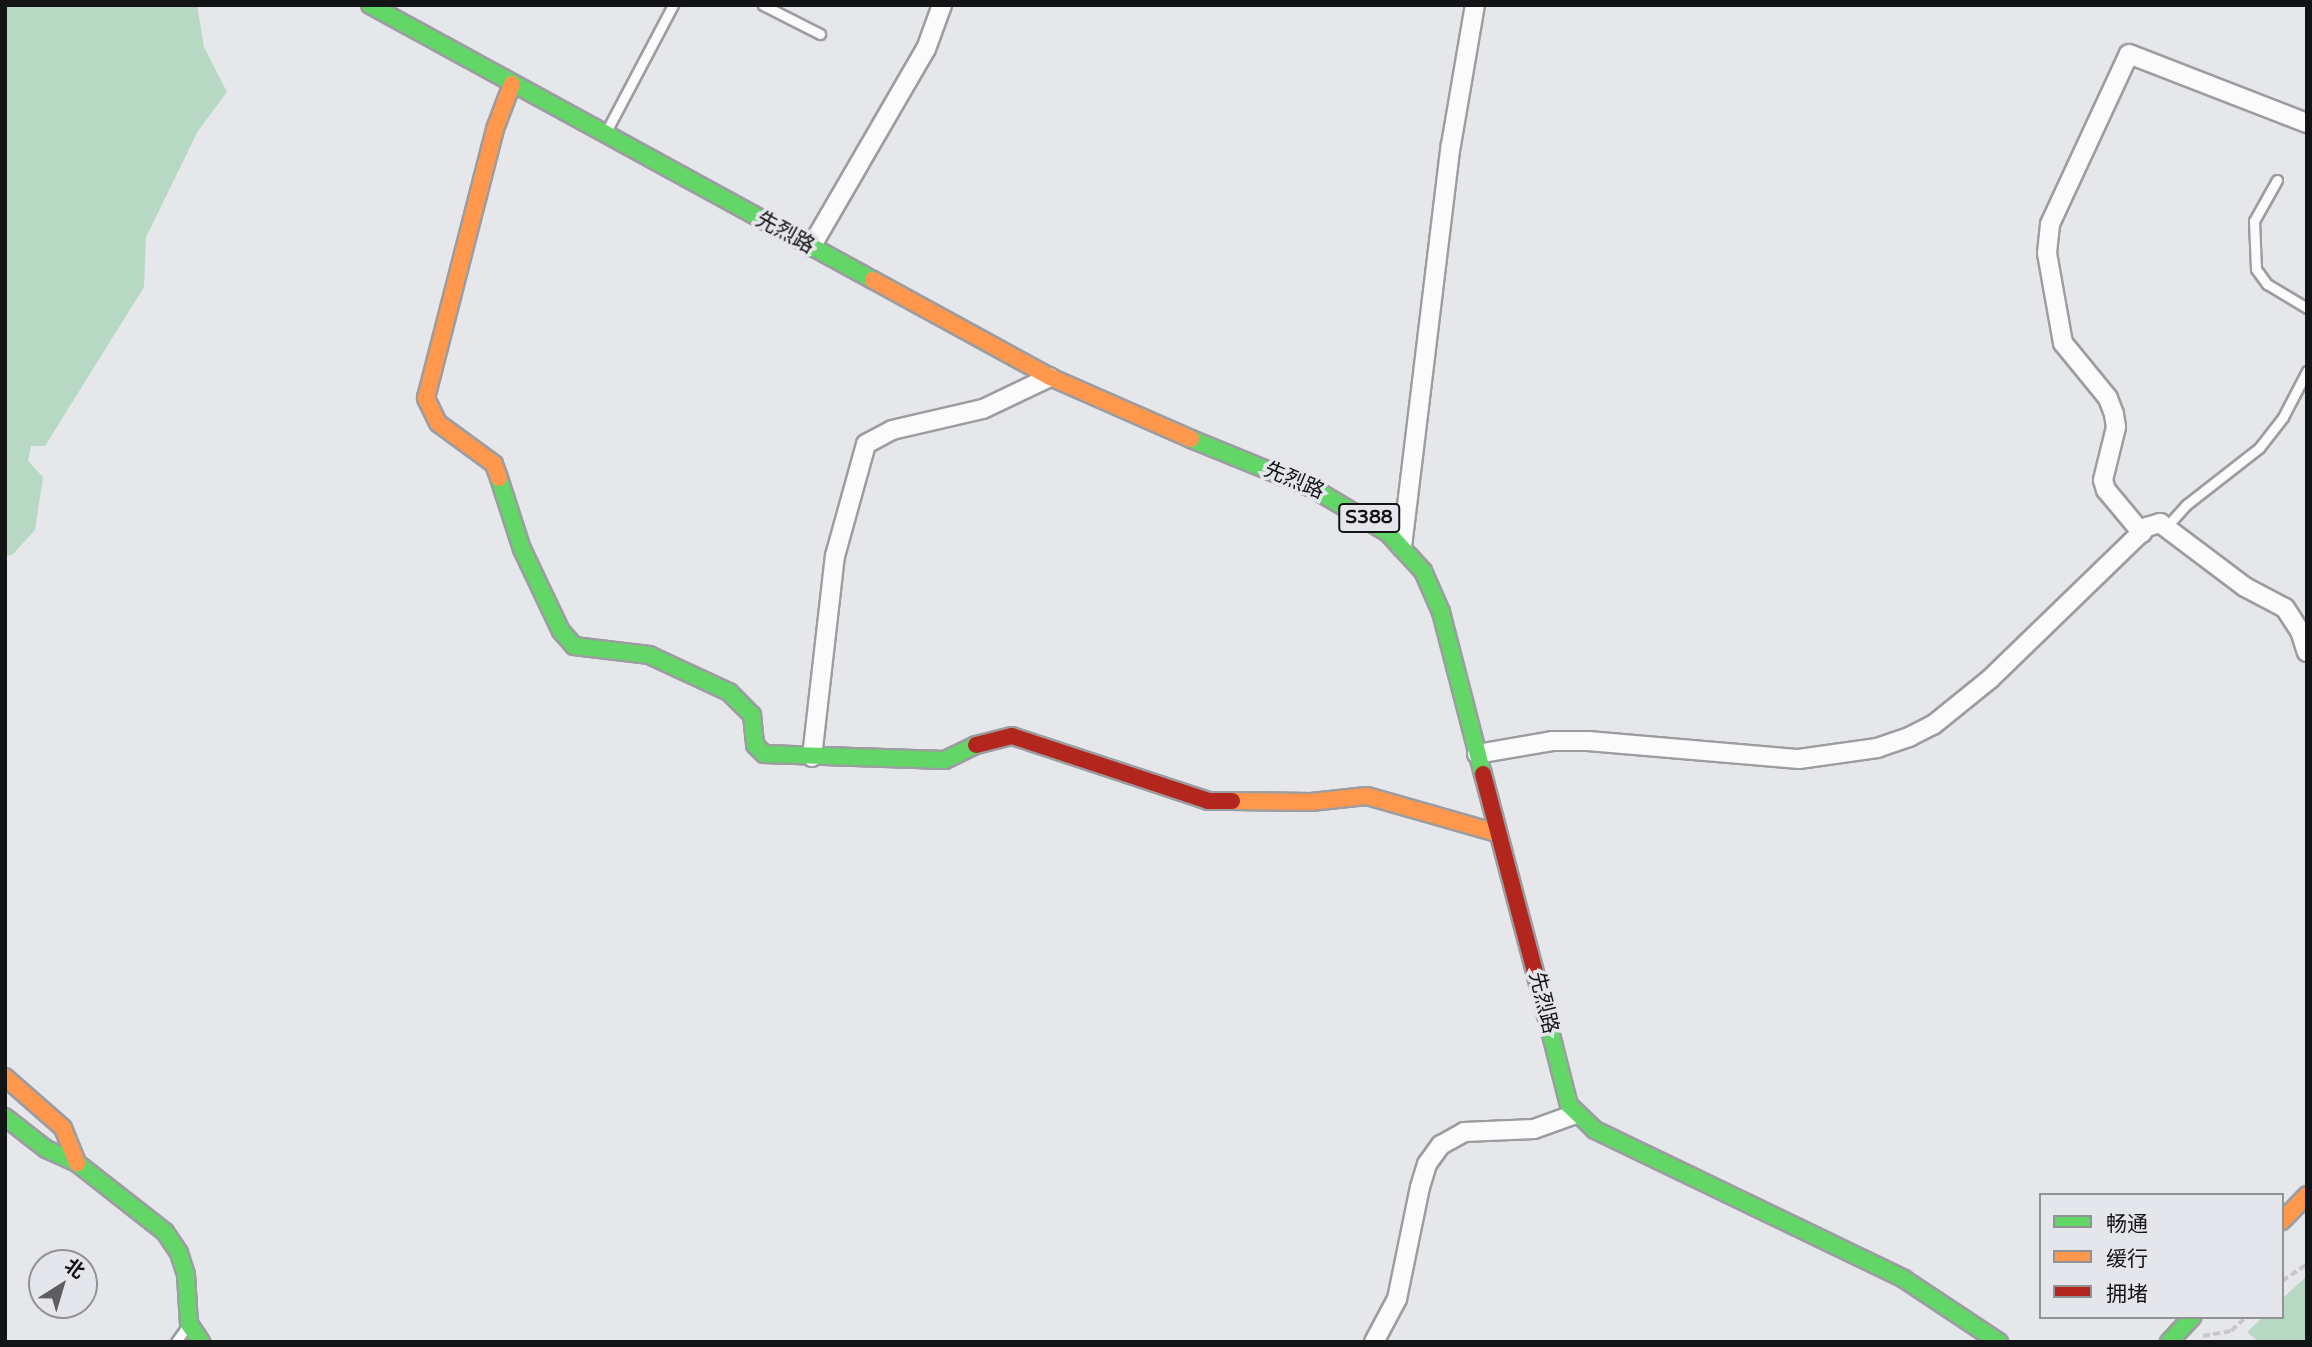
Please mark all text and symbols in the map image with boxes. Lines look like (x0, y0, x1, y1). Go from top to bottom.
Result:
street label: 先烈路 (751, 207, 819, 259)
street label: 先烈路 (1260, 457, 1328, 505)
road number: S388 (1338, 503, 1400, 534)
street label: 先烈路 (1523, 969, 1563, 1037)
legend (2039, 1193, 2284, 1319)
text: 畅通 (2106, 1212, 2148, 1237)
text: 缓行 (2106, 1247, 2148, 1272)
north arrow (28, 1249, 98, 1319)
text: 北 (60, 1254, 89, 1283)
text: 拥堵 (2106, 1282, 2148, 1307)

